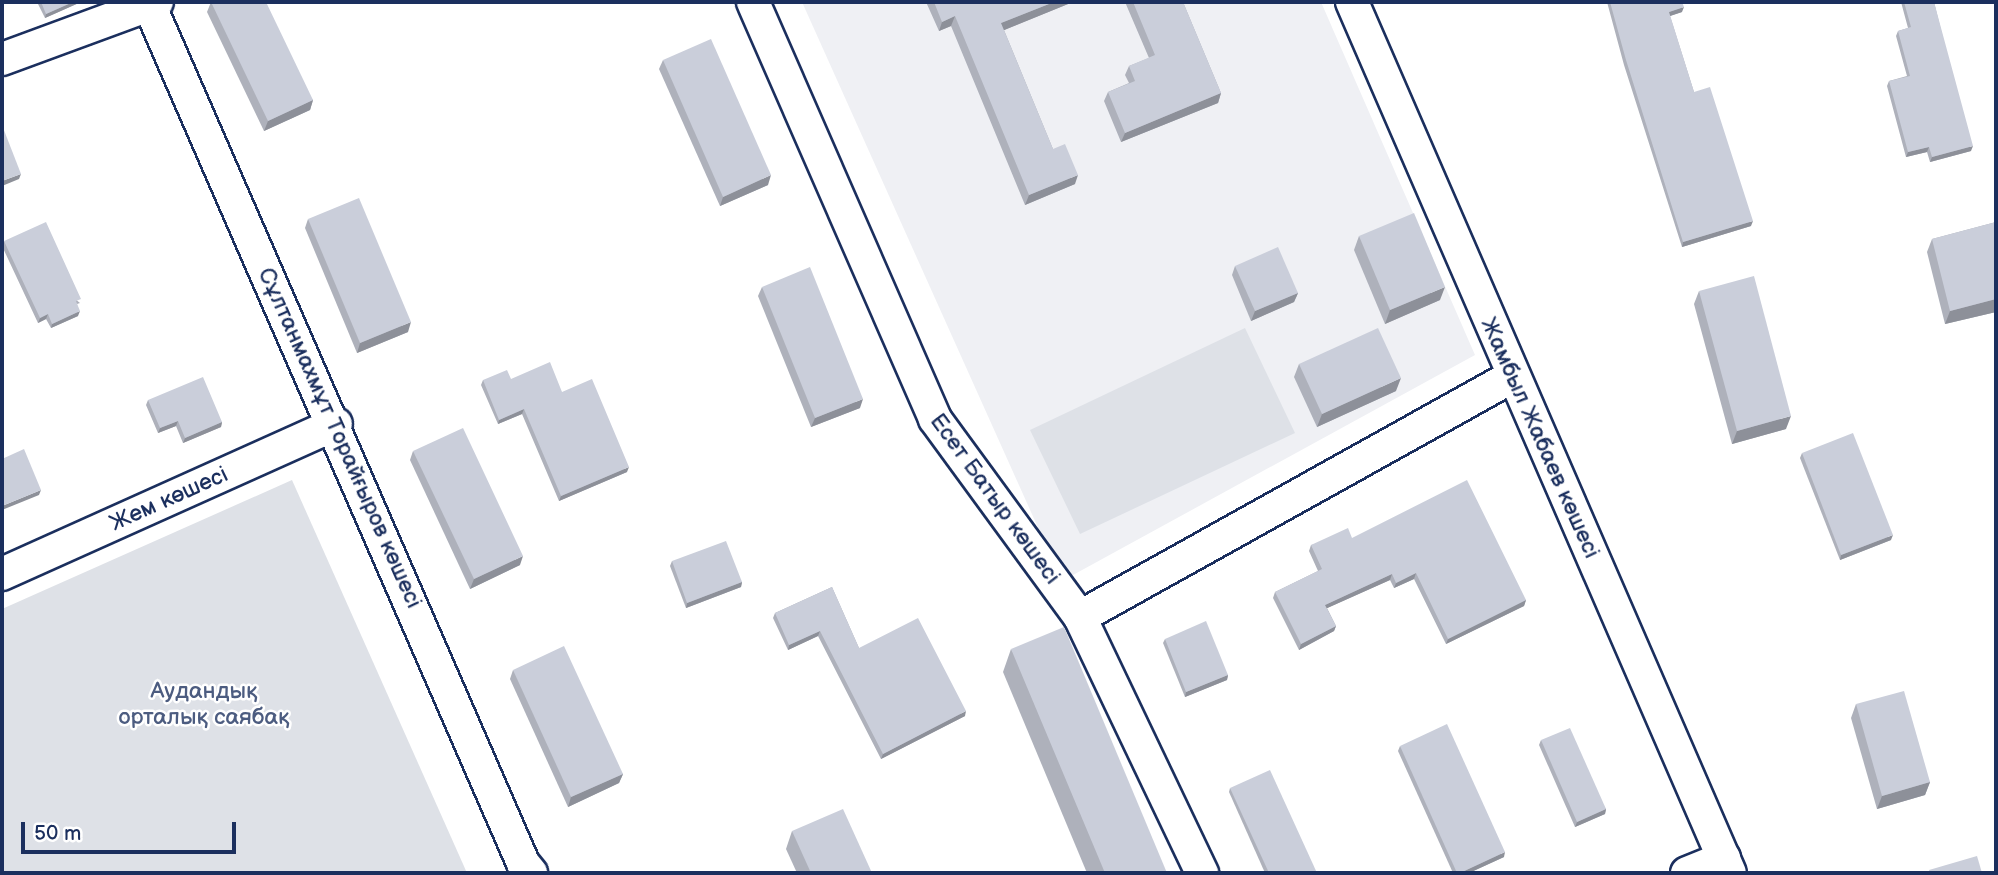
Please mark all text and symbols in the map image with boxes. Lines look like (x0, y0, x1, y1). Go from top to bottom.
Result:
street label: Сұлтанмахмұт Торайғыров көшесі (252, 263, 428, 613)
street label: Жамбыл Жабаев көшесі (1474, 313, 1606, 563)
street label: Есет Батыр көшесі (924, 408, 1066, 590)
street label: Жем көшесі (106, 461, 232, 537)
park label: Аудандық орталық саябақ (119, 677, 289, 731)
scale bar (24, 808, 240, 852)
text: 50 m (34, 821, 81, 846)

